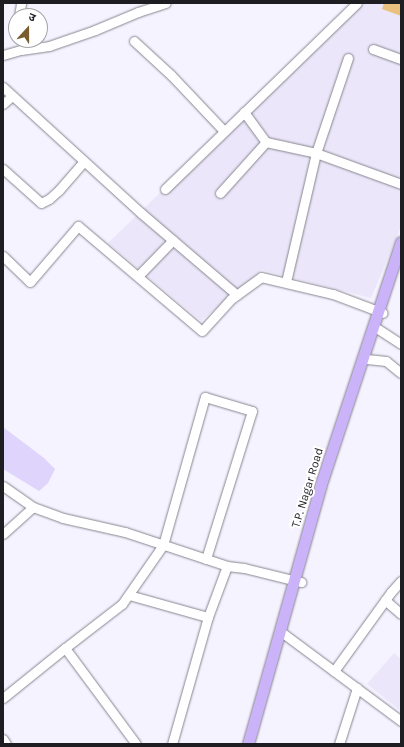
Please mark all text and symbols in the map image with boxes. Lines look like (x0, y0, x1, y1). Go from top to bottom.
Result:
north arrow (8, 8, 48, 48)
text: उ (27, 10, 37, 24)
street label: T.P. Nagar Road (289, 446, 327, 530)

